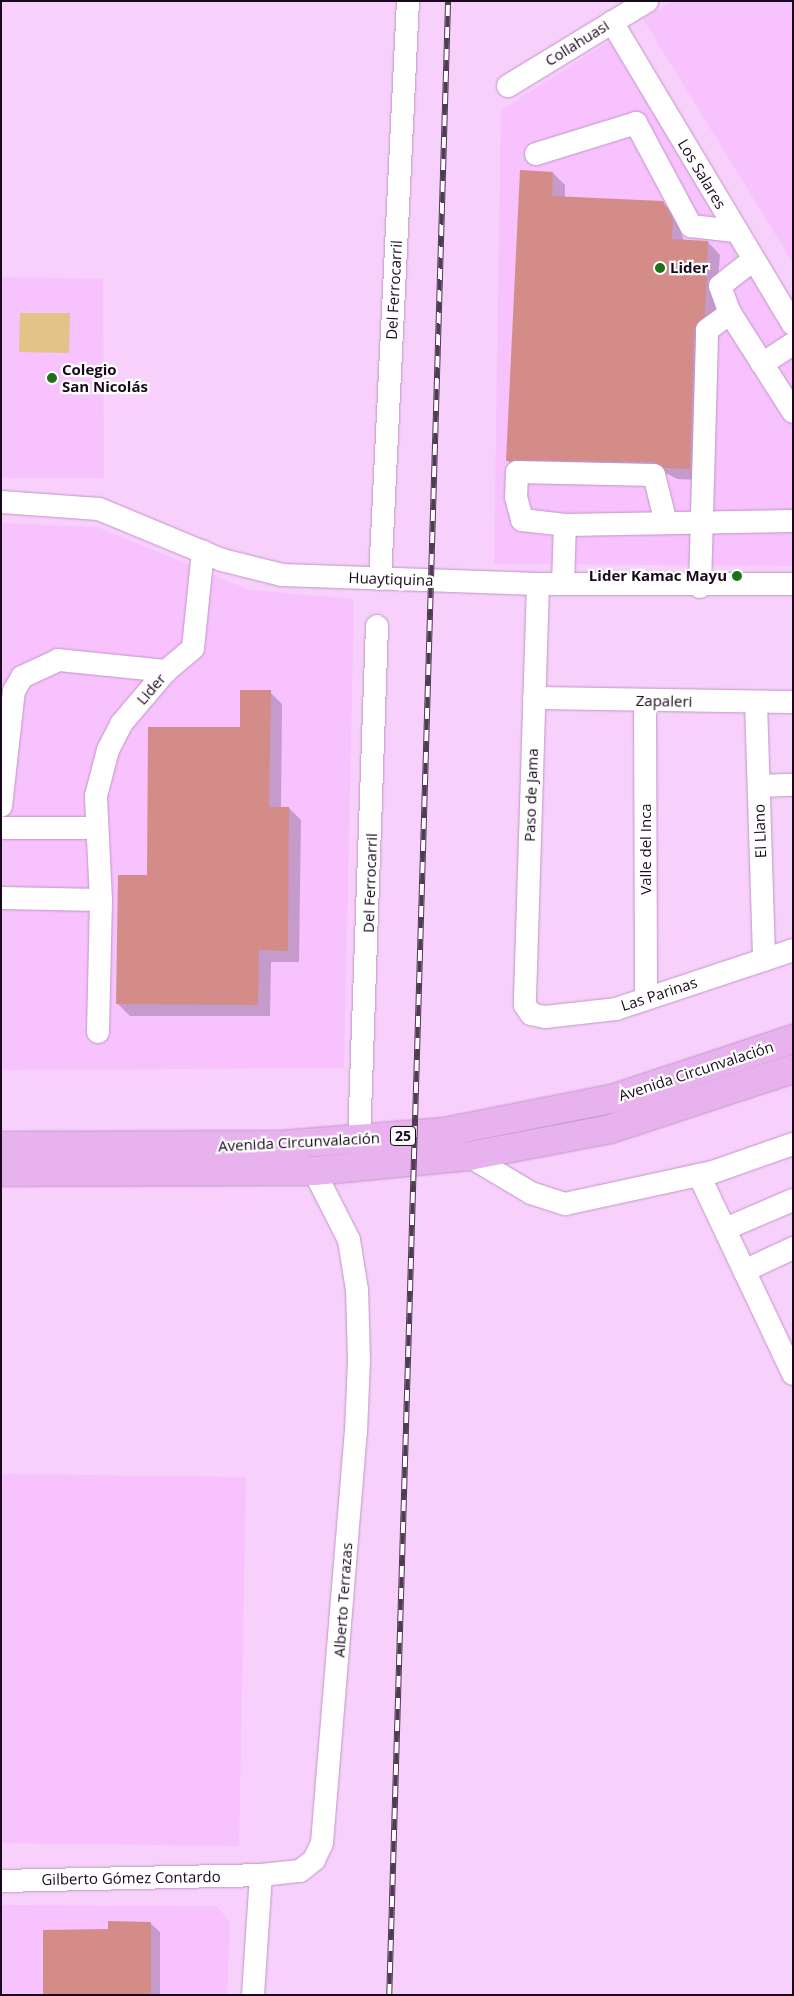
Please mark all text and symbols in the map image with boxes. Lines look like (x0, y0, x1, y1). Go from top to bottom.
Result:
street label: Collahuasi (542, 16, 612, 70)
street label: Los Salares (674, 136, 730, 212)
street label: Del Ferrocarril (382, 240, 406, 340)
place label: Lider (670, 259, 708, 277)
marker: Lider (654, 262, 666, 274)
place label: Colegio San Nicolás (62, 360, 148, 395)
marker: Colegio San Nicolás (46, 372, 58, 384)
place label: Lider Kamac Mayu (589, 567, 727, 585)
street label: Huaytiquina (348, 569, 434, 589)
marker: Lider Kamac Mayu (731, 570, 743, 582)
street label: Lider (133, 670, 169, 708)
street label: Zapaleri (636, 692, 692, 710)
street label: Paso de Jama (520, 748, 542, 842)
street label: Valle del Inca (637, 803, 655, 895)
street label: El Llano (750, 804, 770, 858)
street label: Del Ferrocarril (359, 833, 381, 933)
street label: Las Parinas (619, 973, 699, 1015)
street label: Avenida Circunvalación (616, 1037, 776, 1105)
road number: 25 (389, 1124, 417, 1148)
street label: Avenida Circunvalación (218, 1129, 380, 1155)
street label: Alberto Terrazas (330, 1542, 356, 1658)
street label: Gilberto Gómez Contardo (41, 1867, 221, 1889)

